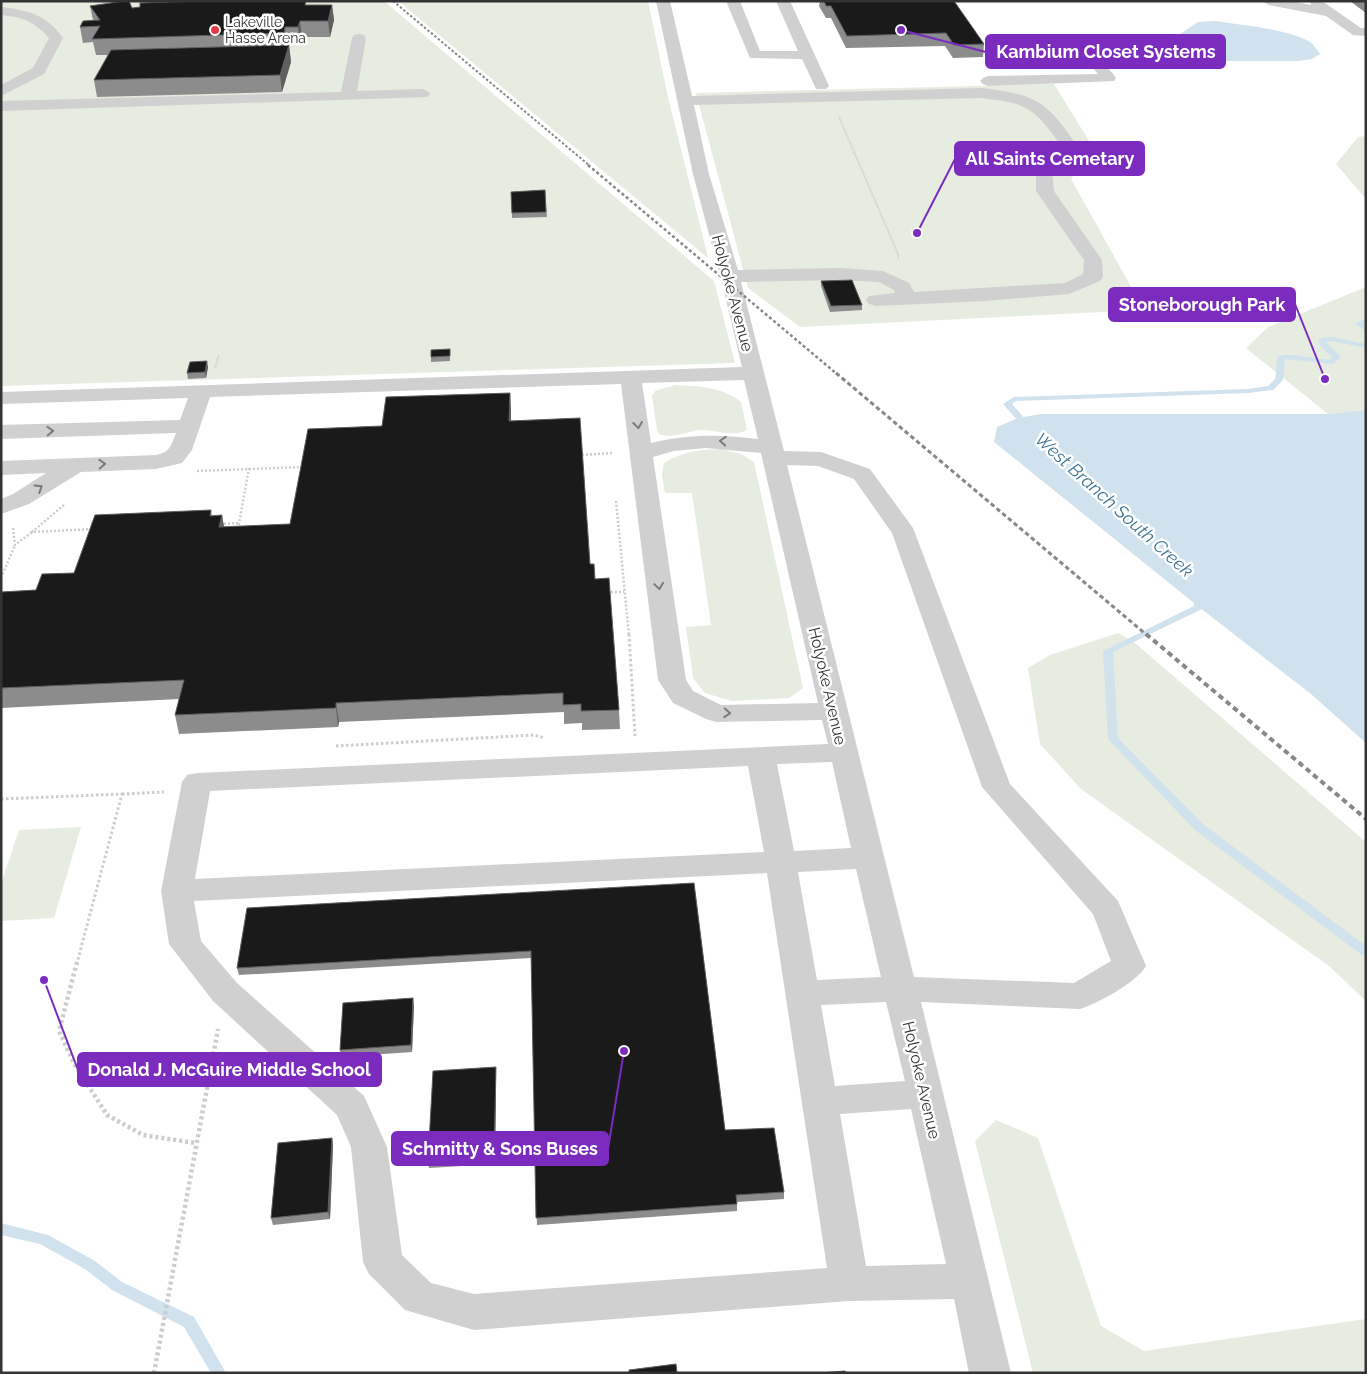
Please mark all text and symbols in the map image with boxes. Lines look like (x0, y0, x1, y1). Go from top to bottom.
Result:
place label: Lakeville Hasse Arena (225, 14, 306, 46)
marker: Lakeville Hasse Arena (209, 24, 221, 36)
callout: Kambium Closet Systems (986, 35, 1225, 68)
text: Kambium Closet Systems (996, 41, 1216, 62)
callout: All Saints Cemetary (955, 142, 1144, 175)
text: All Saints Cemetary (966, 148, 1134, 169)
street label: Holyoke Avenue (708, 233, 757, 354)
callout: Stoneborough Park (1109, 288, 1295, 321)
text: Stoneborough Park (1119, 294, 1286, 315)
one-way arrow (632, 422, 643, 430)
one-way arrow (46, 425, 54, 436)
water label: West Branch South Creek (1031, 428, 1198, 581)
one-way arrow (719, 436, 727, 447)
one-way arrow (99, 459, 107, 470)
one-way arrow (33, 485, 42, 494)
one-way arrow (653, 583, 664, 591)
street label: Holyoke Avenue (805, 625, 850, 747)
one-way arrow (723, 708, 731, 719)
street label: Holyoke Avenue (899, 1019, 944, 1141)
callout: Donald J. McGuire Middle School (78, 1053, 381, 1086)
text: Donald J. McGuire Middle School (87, 1059, 371, 1080)
callout: Schmitty & Sons Buses (392, 1132, 608, 1165)
text: Schmitty & Sons Buses (402, 1138, 598, 1159)

